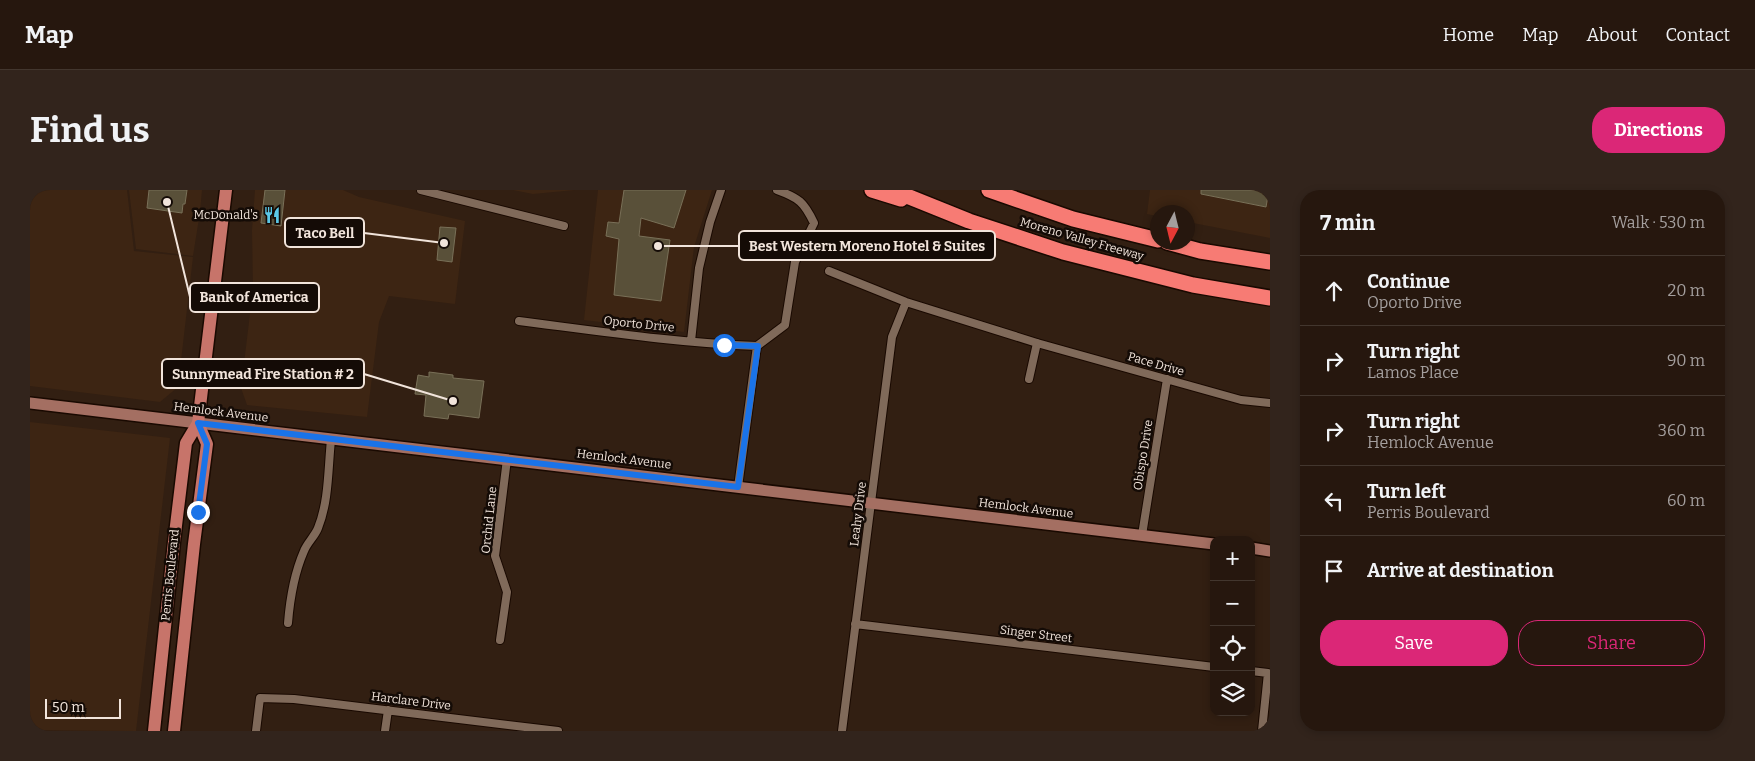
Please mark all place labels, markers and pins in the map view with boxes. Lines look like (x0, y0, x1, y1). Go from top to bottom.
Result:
restaurant icon: McDonald's (262, 205, 282, 225)
place label: McDonald's (194, 208, 258, 222)
callout: Taco Bell (285, 218, 364, 247)
callout: Best Western Moreno Hotel & Suites (739, 231, 995, 260)
callout: Bank of America (190, 283, 319, 312)
callout: Sunnymead Fire Station # 2 (162, 359, 364, 388)

